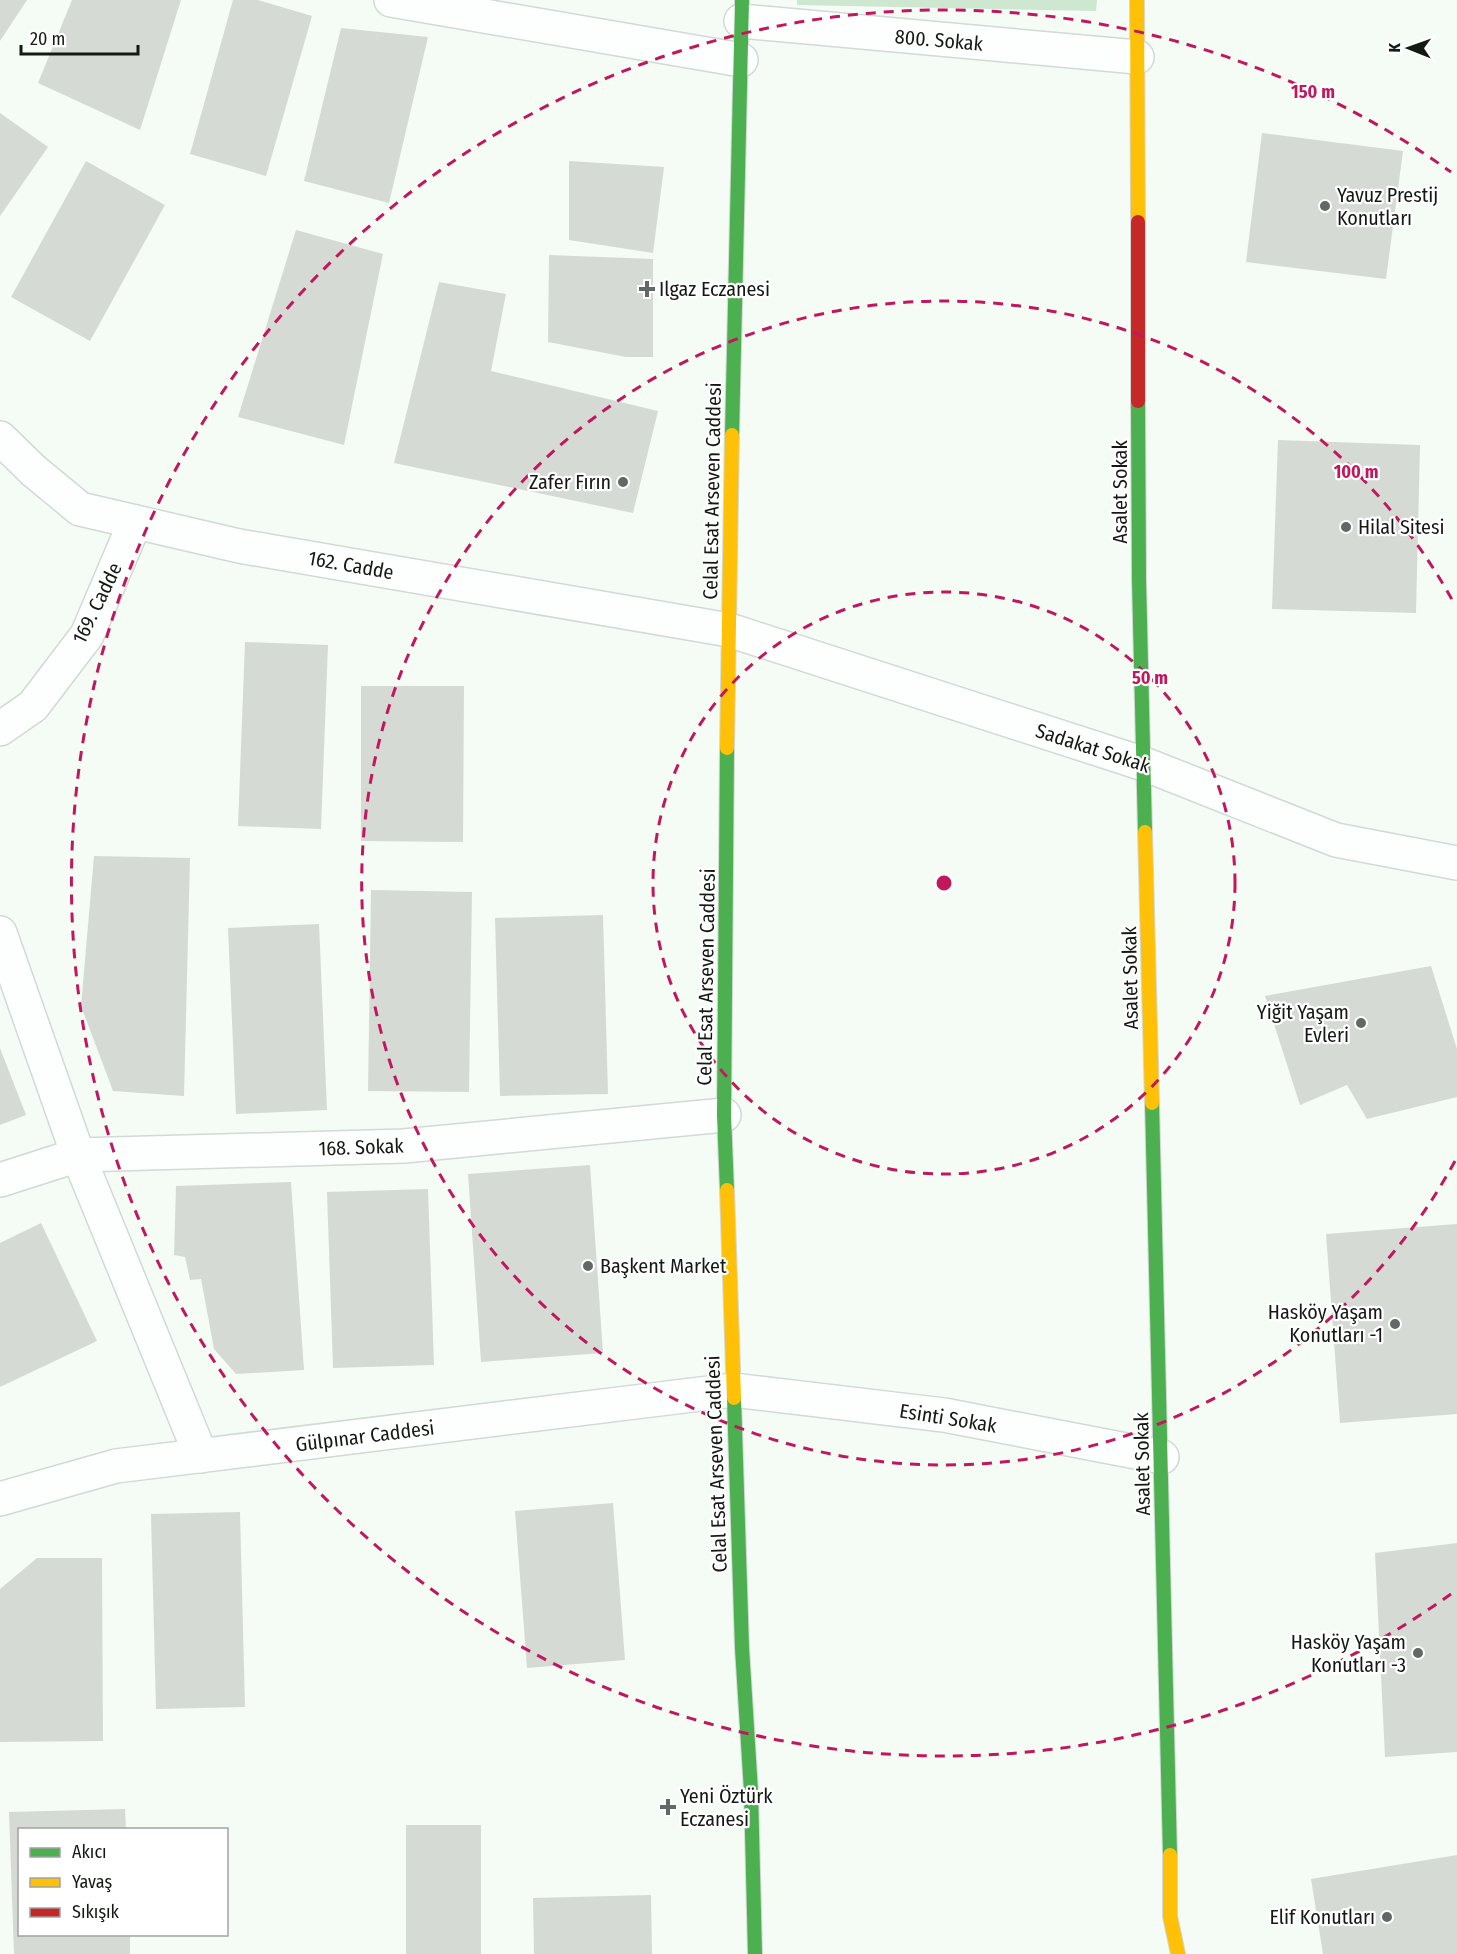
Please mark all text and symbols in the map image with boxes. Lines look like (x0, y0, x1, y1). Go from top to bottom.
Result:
scale bar (21, 18, 138, 56)
north arrow (1379, 18, 1439, 78)
street label: 800. Sokak (894, 24, 985, 56)
text: 20 m (30, 28, 65, 50)
text: K (1385, 42, 1404, 53)
text: 150 m (1291, 81, 1335, 103)
place label: Yavuz Prestij Konutları (1337, 183, 1438, 230)
marker: Yavuz Prestij Konutları (1318, 199, 1332, 213)
place label: Ilgaz Eczanesi (659, 277, 770, 301)
marker: Ilgaz Eczanesi (640, 282, 654, 296)
street label: Celal Esat Arseven Caddesi (698, 382, 726, 600)
street label: Asalet Sokak (1108, 440, 1132, 544)
text: 100 m (1334, 461, 1378, 483)
place label: Zafer Fırın (529, 470, 611, 494)
marker: Zafer Fırın (616, 475, 630, 489)
place label: Hilal Sitesi (1358, 515, 1445, 539)
marker: Hilal Sitesi (1339, 520, 1353, 534)
street label: 162. Cadde (306, 546, 396, 584)
street label: 169. Cadde (67, 559, 127, 647)
text: 50 m (1132, 667, 1168, 689)
street label: Sadakat Sokak (1033, 718, 1154, 778)
street label: Celal Esat Arseven Caddesi (692, 868, 720, 1086)
centre of rings (934, 873, 954, 893)
street label: Asalet Sokak (1117, 925, 1143, 1030)
place label: Yiğit Yaşam Evleri (1257, 1000, 1349, 1047)
marker: Yiğit Yaşam Evleri (1354, 1016, 1368, 1030)
street label: 168. Sokak (318, 1133, 405, 1160)
place label: Başkent Market (600, 1254, 727, 1279)
marker: Başkent Market (581, 1259, 595, 1273)
place label: Hasköy Yaşam Konutları -1 (1268, 1300, 1383, 1347)
marker: Hasköy Yaşam Konutları -1 (1388, 1317, 1402, 1331)
street label: Celal Esat Arseven Caddesi (700, 1355, 732, 1573)
street label: Esinti Sokak (898, 1398, 999, 1438)
street label: Asalet Sokak (1129, 1411, 1155, 1516)
street label: Gülpınar Caddesi (294, 1416, 436, 1456)
place label: Hasköy Yaşam Konutları -3 (1291, 1630, 1406, 1677)
marker: Hasköy Yaşam Konutları -3 (1411, 1646, 1425, 1660)
place label: Yeni Öztürk Eczanesi (680, 1784, 773, 1831)
marker: Yeni Öztürk Eczanesi (661, 1800, 675, 1814)
legend (18, 1828, 228, 1936)
text: Akıcı (72, 1841, 107, 1863)
text: Yavaş (72, 1871, 113, 1893)
text: Sıkışık (72, 1901, 120, 1923)
place label: Elif Konutları (1269, 1905, 1375, 1929)
marker: Elif Konutları (1380, 1910, 1394, 1924)

